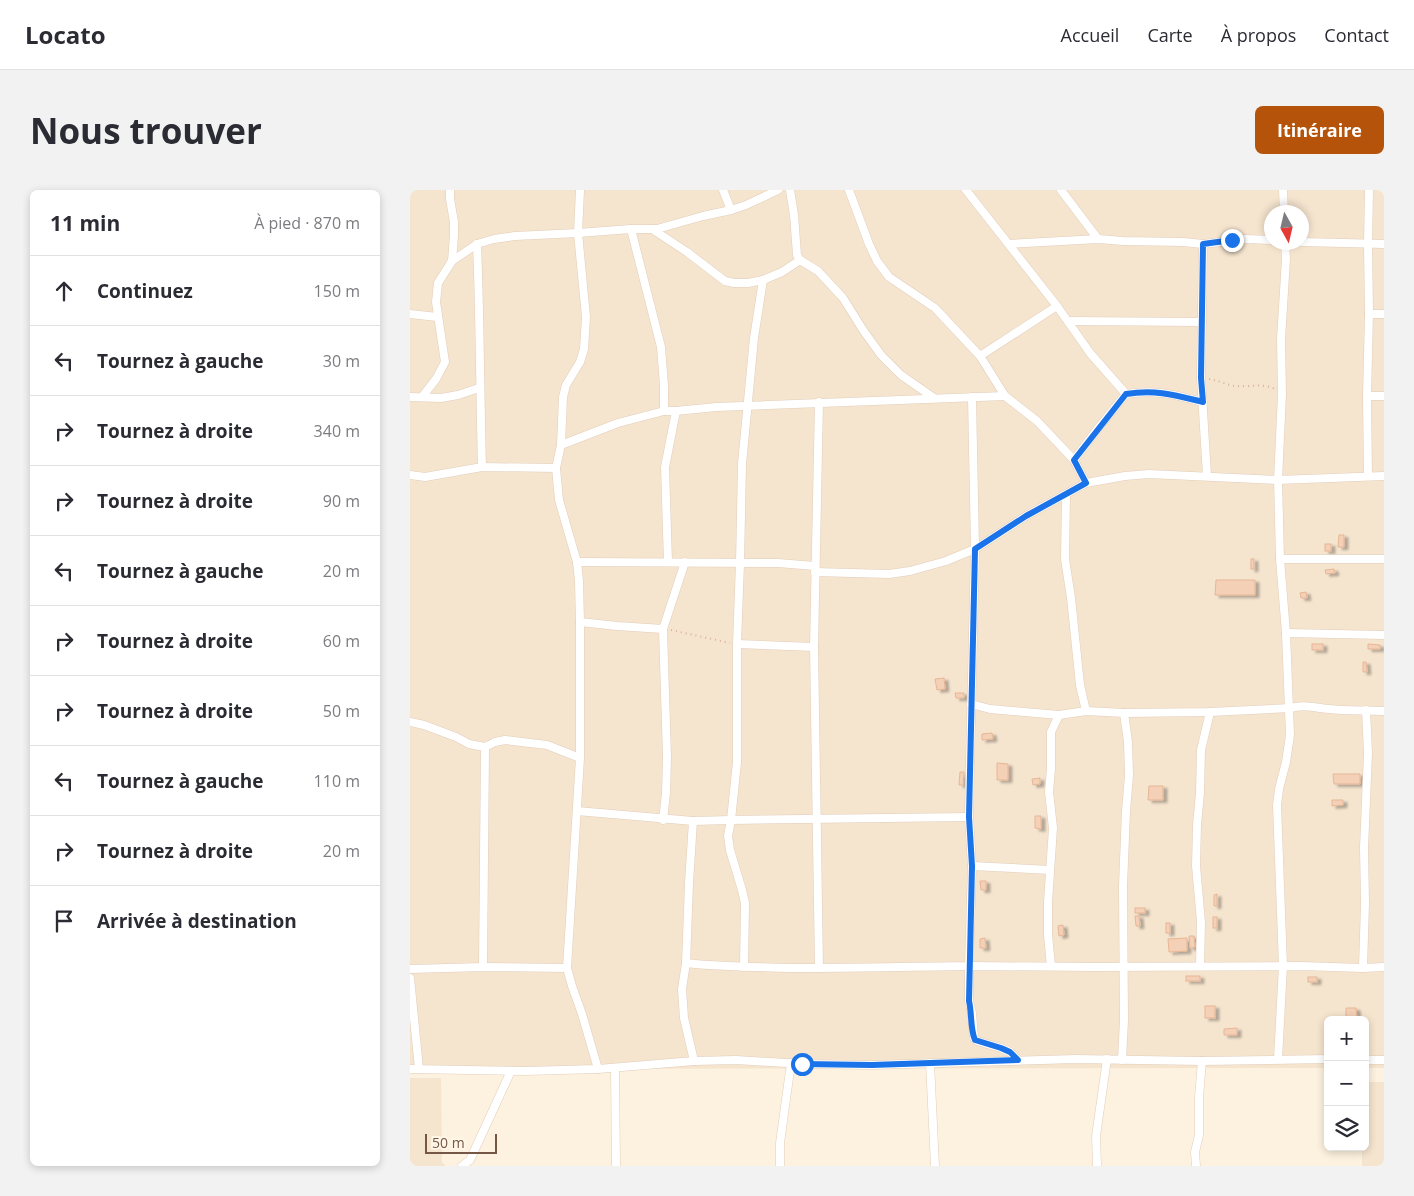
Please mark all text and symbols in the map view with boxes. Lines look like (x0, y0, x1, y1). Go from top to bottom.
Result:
text: Locato (25, 18, 106, 51)
text: Accueil (1061, 23, 1119, 47)
text: Carte (1147, 23, 1193, 47)
text: À propos (1221, 23, 1296, 47)
text: Contact (1324, 23, 1389, 47)
button: Itinéraire (1255, 106, 1384, 154)
text: Nous trouver (30, 107, 262, 154)
north arrow (1264, 205, 1309, 250)
text: 11 min (50, 209, 120, 237)
text: À pied · 870 m (254, 212, 360, 234)
route end (1221, 229, 1244, 252)
icon: ahead (50, 277, 78, 305)
text: Continuez (97, 278, 193, 304)
text: 150 m (314, 280, 360, 302)
icon: left (50, 347, 78, 375)
text: Tournez à gauche (97, 348, 263, 374)
text: 30 m (323, 350, 360, 372)
icon: right (50, 417, 78, 445)
text: Tournez à droite (97, 418, 253, 444)
text: 340 m (314, 420, 360, 442)
icon: right (50, 487, 78, 515)
text: Tournez à droite (97, 488, 253, 514)
text: 90 m (323, 490, 360, 512)
icon: left (50, 557, 78, 585)
text: Tournez à gauche (97, 558, 263, 584)
text: 20 m (323, 560, 360, 582)
icon: right (50, 627, 78, 655)
text: Tournez à droite (97, 628, 253, 654)
text: 60 m (323, 630, 360, 652)
icon: right (50, 697, 78, 725)
text: Tournez à droite (97, 698, 253, 724)
text: 50 m (323, 700, 360, 722)
icon: left (50, 767, 78, 795)
text: Tournez à gauche (97, 768, 263, 794)
text: 110 m (314, 770, 360, 792)
icon: right (50, 837, 78, 865)
text: Tournez à droite (97, 838, 253, 864)
text: 20 m (323, 840, 360, 862)
icon: arrive (50, 907, 78, 935)
text: Arrivée à destination (97, 908, 297, 934)
map controls (1324, 1016, 1369, 1151)
button: + (1324, 1016, 1369, 1061)
route start (791, 1053, 814, 1076)
button: − (1324, 1061, 1369, 1106)
button: layers (1324, 1106, 1369, 1151)
scale bar (425, 1131, 498, 1154)
text: 50 m (432, 1133, 465, 1152)

